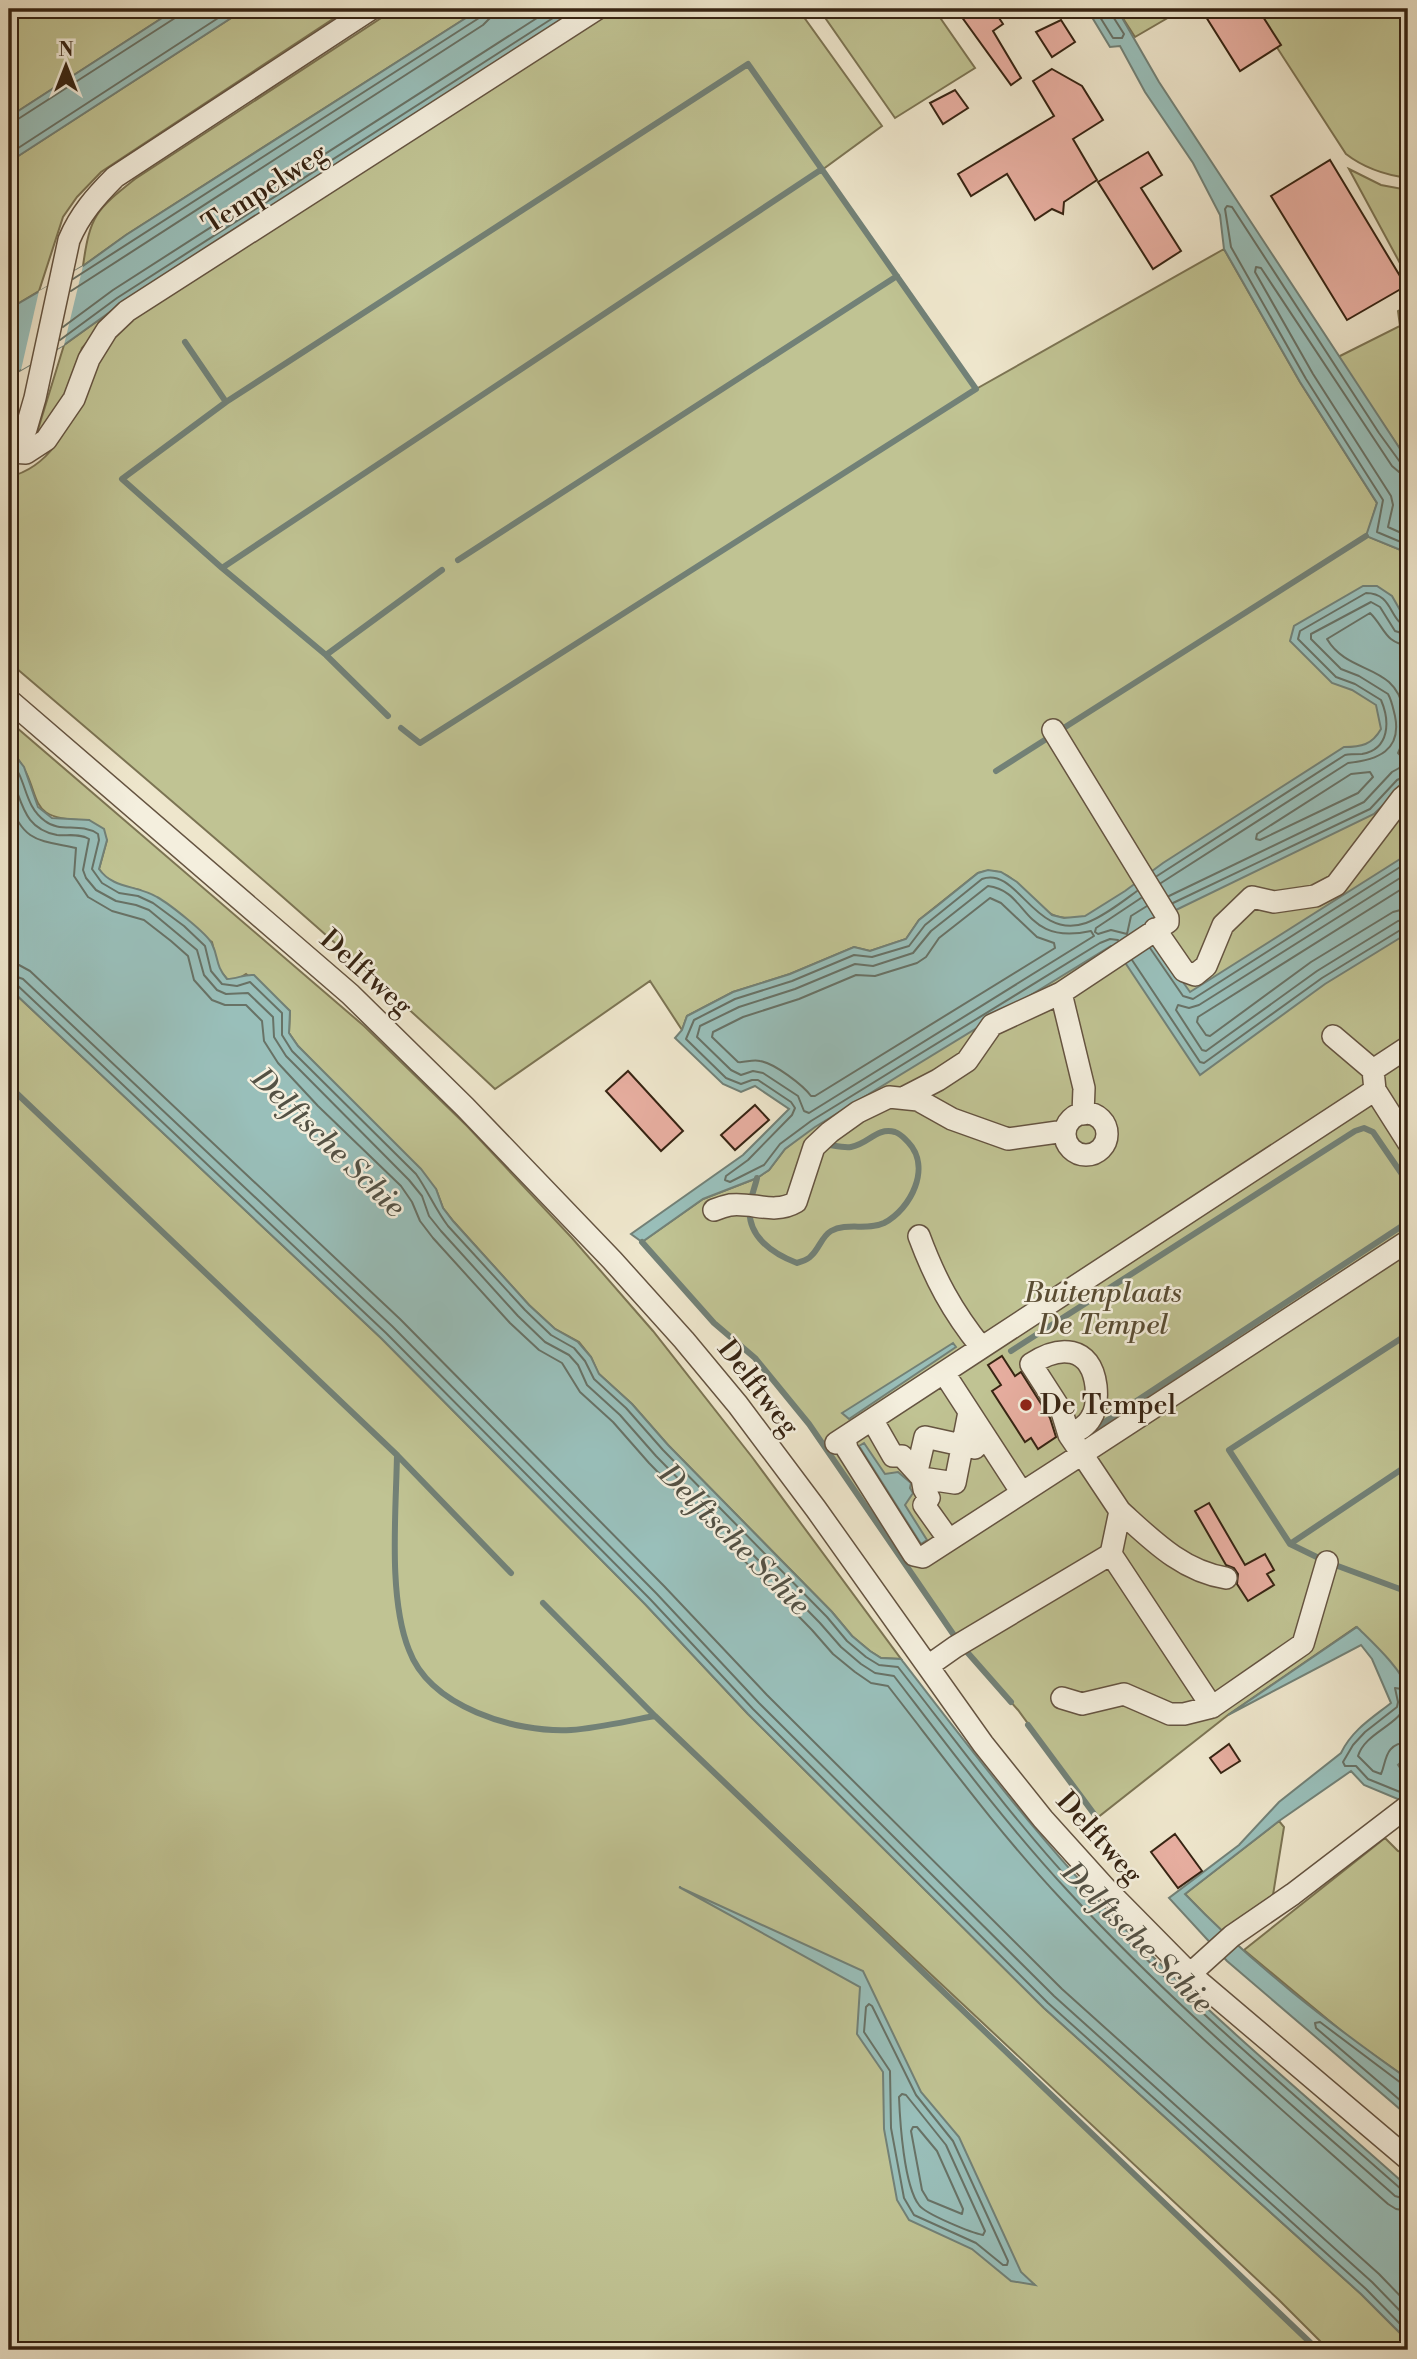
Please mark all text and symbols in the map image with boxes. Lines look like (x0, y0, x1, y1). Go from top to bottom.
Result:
north arrow (32, 32, 102, 102)
text: N (58, 38, 74, 62)
street label: Tempelweg (196, 135, 335, 242)
street label: Delftweg (312, 922, 420, 1024)
water label: Delftsche Schie (242, 1059, 413, 1226)
park label: Buitenplaats De Tempel (1023, 1276, 1182, 1343)
street label: Delftweg (709, 1333, 807, 1444)
place label: De Tempel (1040, 1388, 1176, 1423)
marker: De Tempel (1018, 1397, 1034, 1413)
water label: Delftsche Schie (649, 1455, 818, 1624)
street label: Delftweg (1048, 1784, 1150, 1892)
water label: Delftsche Schie (1052, 1853, 1221, 2022)

